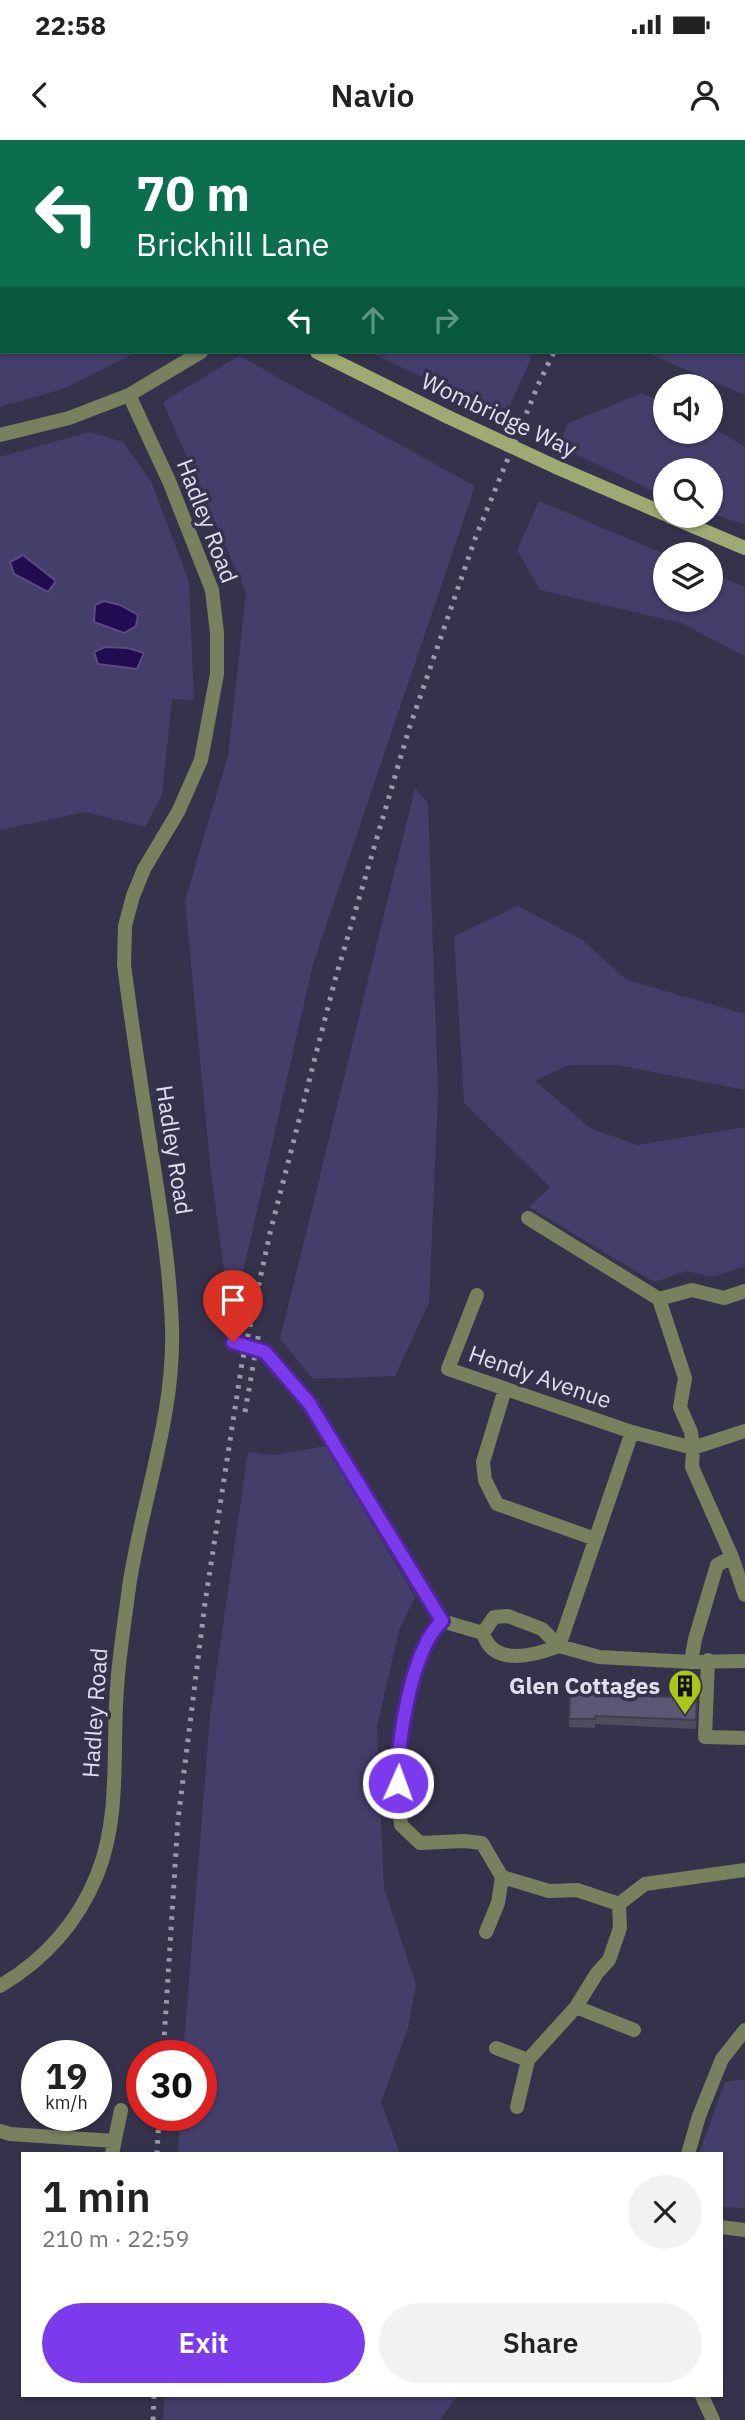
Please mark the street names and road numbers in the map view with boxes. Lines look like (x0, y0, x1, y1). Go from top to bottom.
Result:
street label: Wombridge Way (417, 365, 582, 463)
street label: Hadley Road (171, 454, 245, 587)
street label: Hadley Road (150, 1083, 200, 1217)
street label: Hendy Avenue (465, 1338, 616, 1414)
street label: Hadley Road (74, 1647, 114, 1779)

